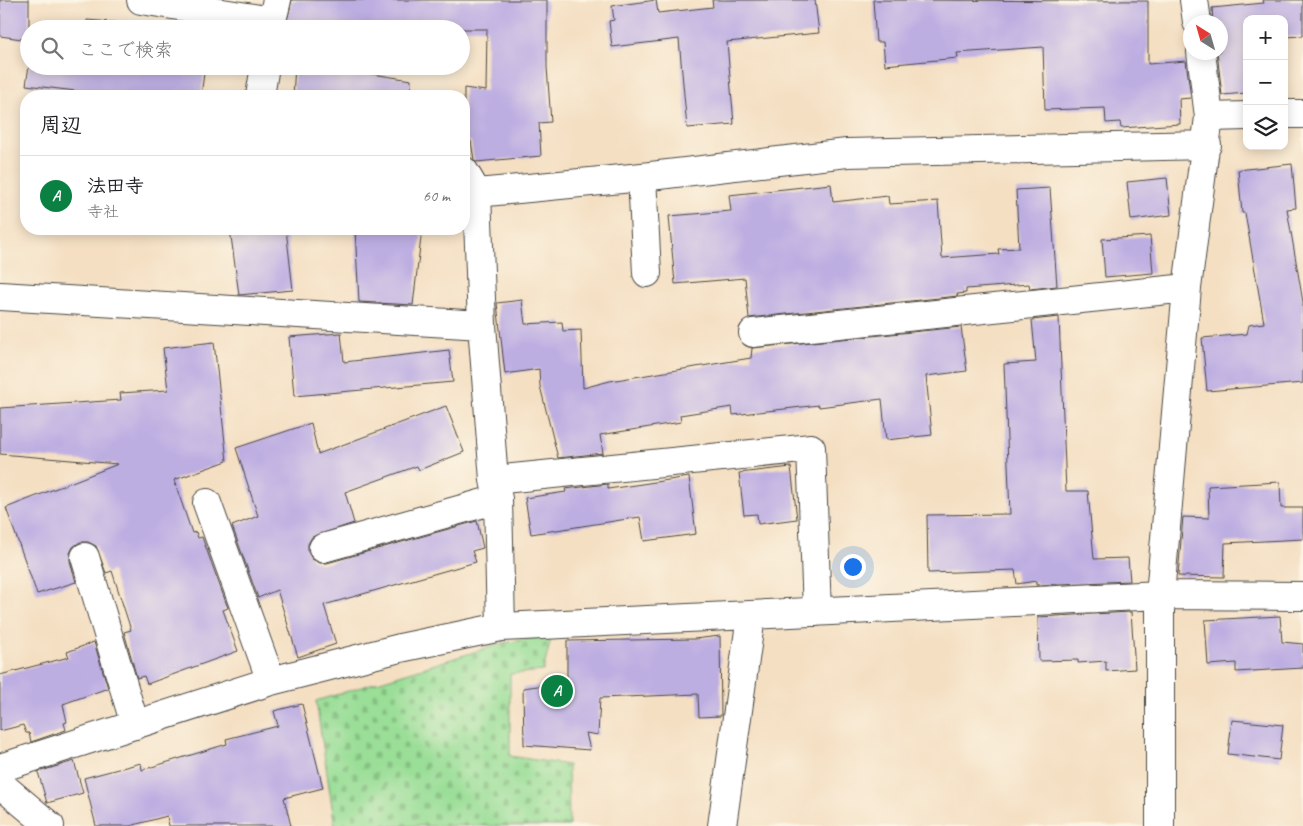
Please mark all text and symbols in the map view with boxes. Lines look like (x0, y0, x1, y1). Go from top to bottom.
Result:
north arrow (1183, 15, 1228, 60)
map controls (1243, 15, 1288, 150)
button: + (1243, 15, 1288, 60)
search box (20, 20, 470, 75)
icon: search (38, 34, 66, 62)
text: ここで検索 (78, 38, 173, 62)
button: − (1243, 60, 1288, 105)
button: layers (1243, 105, 1288, 150)
text: 周辺 (40, 112, 82, 138)
text: 法田寺 (87, 174, 144, 198)
text: A (52, 186, 60, 206)
text: 60 m (423, 186, 450, 206)
text: 寺社 (87, 202, 119, 222)
your location (840, 554, 866, 580)
pin: A (541, 672, 573, 710)

